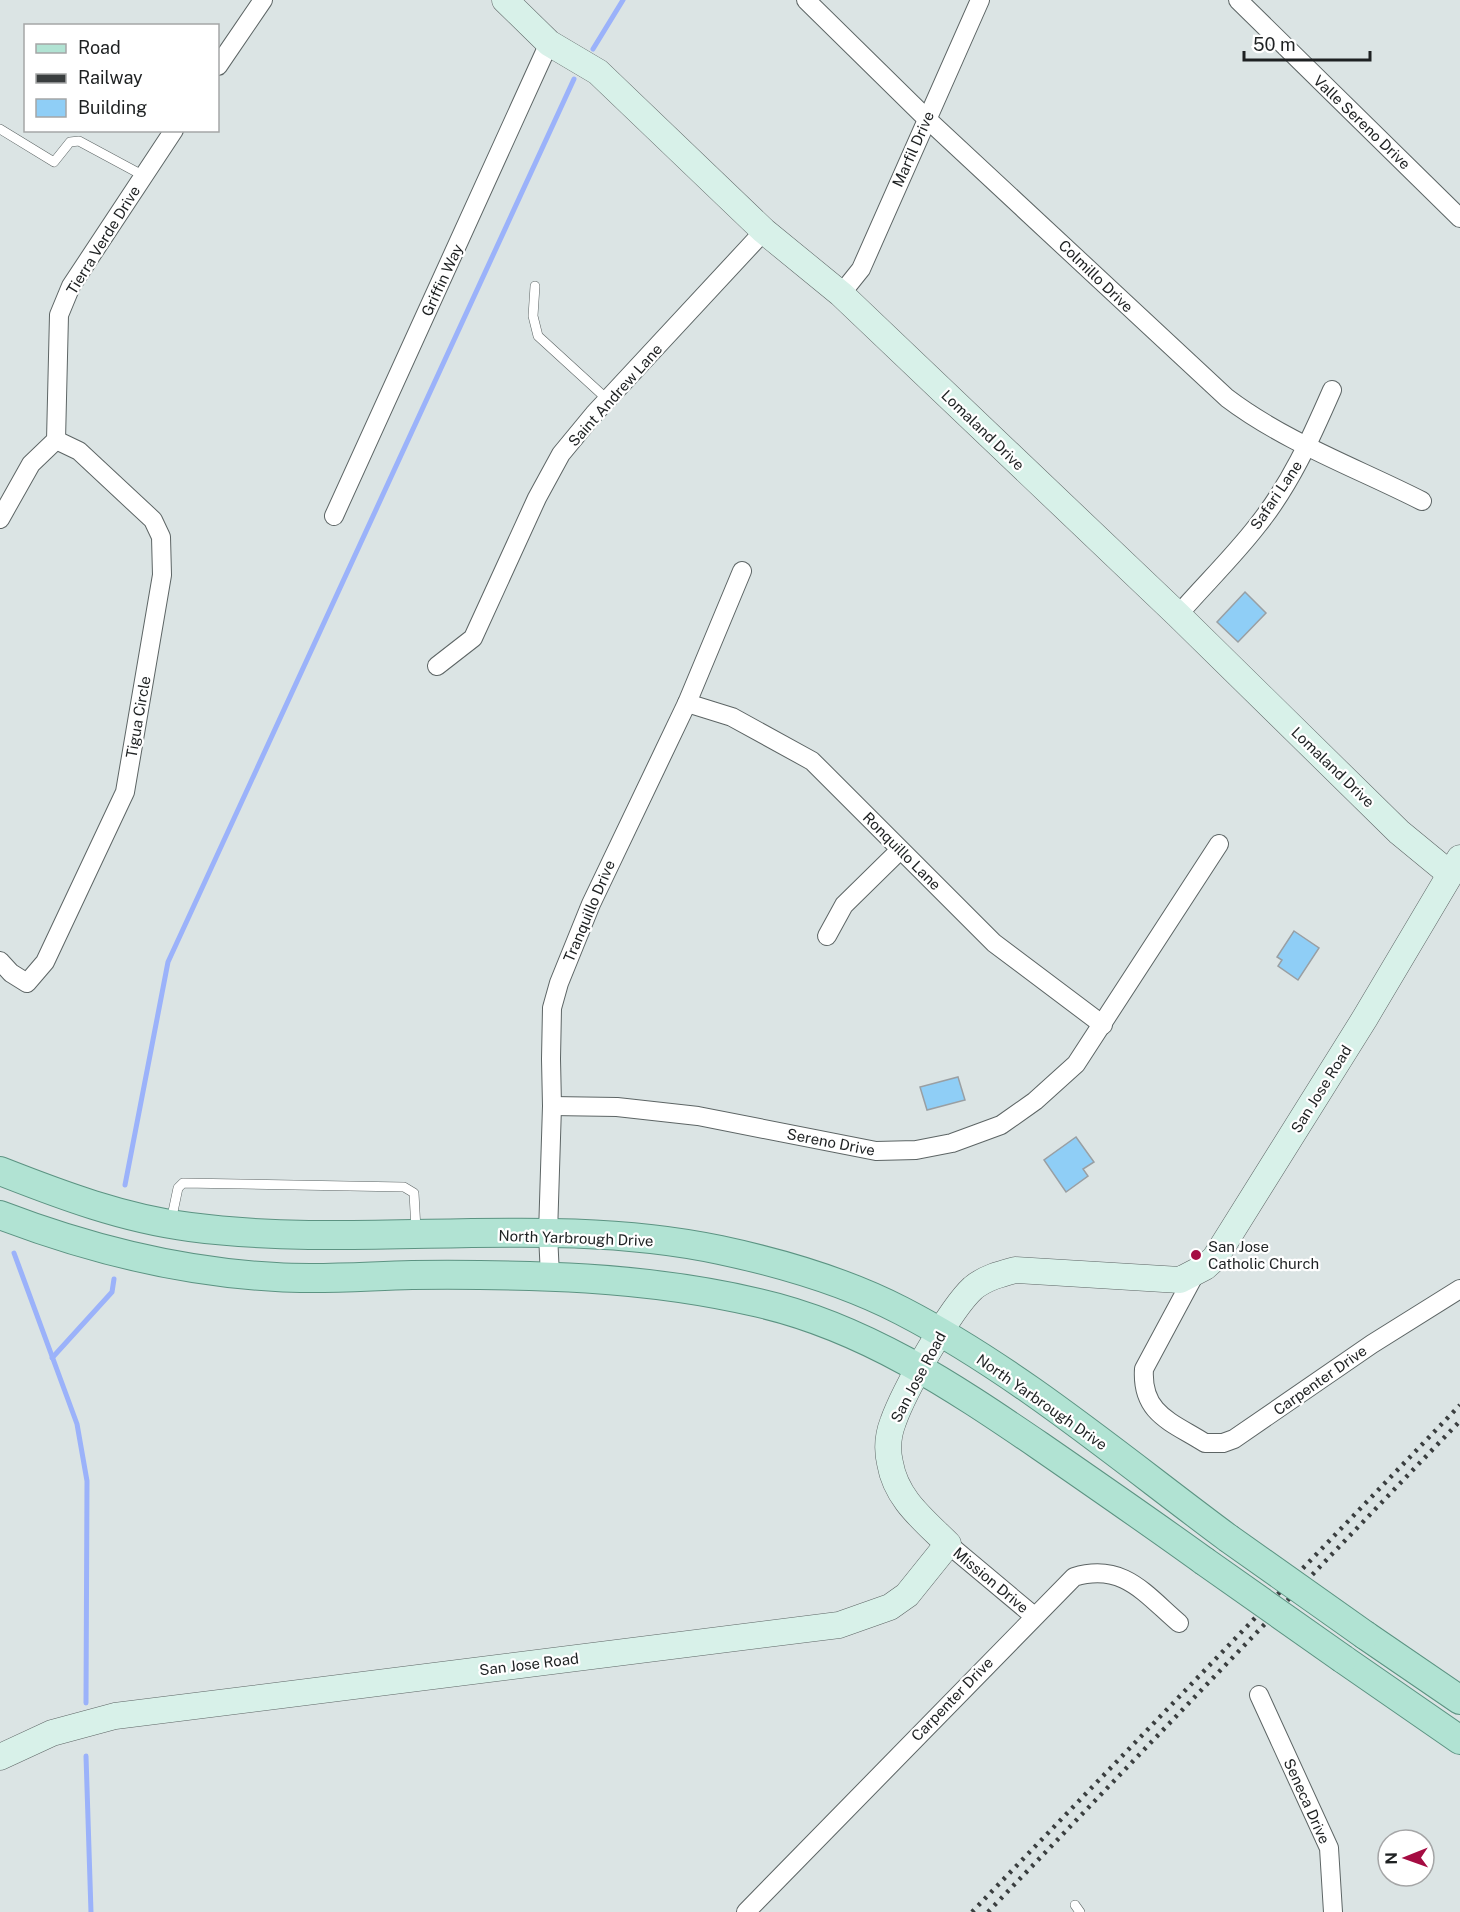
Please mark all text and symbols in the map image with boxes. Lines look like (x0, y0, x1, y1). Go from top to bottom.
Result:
legend (24, 24, 219, 132)
scale bar (1244, 24, 1370, 62)
text: 50 m (1253, 34, 1296, 55)
text: Road (78, 37, 121, 58)
text: Railway (78, 67, 143, 88)
street label: Valle Sereno Drive (1310, 72, 1414, 172)
text: Building (78, 97, 147, 118)
street label: Marfil Drive (889, 109, 937, 189)
street label: Tierra Verde Drive (63, 183, 143, 297)
street label: Colmillo Drive (1055, 236, 1137, 316)
street label: Griffin Way (418, 241, 466, 319)
street label: Saint Andrew Lane (565, 340, 665, 450)
street label: Lomaland Drive (938, 386, 1028, 474)
street label: Safari Lane (1247, 457, 1305, 533)
street label: Tigua Circle (122, 675, 154, 759)
street label: Lomaland Drive (1288, 723, 1378, 811)
street label: Ronquillo Lane (860, 809, 944, 893)
street label: Tranquillo Drive (560, 858, 618, 964)
street label: San Jose Road (1287, 1042, 1355, 1136)
street label: Sereno Drive (786, 1125, 876, 1159)
street label: North Yarbrough Drive (498, 1227, 654, 1249)
place label: San Jose Catholic Church (1208, 1238, 1319, 1272)
marker: San Jose Catholic Church (1189, 1248, 1203, 1262)
street label: San Jose Road (887, 1329, 949, 1425)
street label: Carpenter Drive (1270, 1342, 1370, 1418)
street label: North Yarbrough Drive (974, 1351, 1110, 1453)
street label: Mission Drive (950, 1544, 1032, 1616)
street label: San Jose Road (478, 1649, 580, 1679)
street label: Carpenter Drive (908, 1654, 996, 1744)
street label: Seneca Drive (1281, 1756, 1333, 1846)
north arrow (1376, 1828, 1436, 1888)
text: N (1382, 1852, 1401, 1865)

